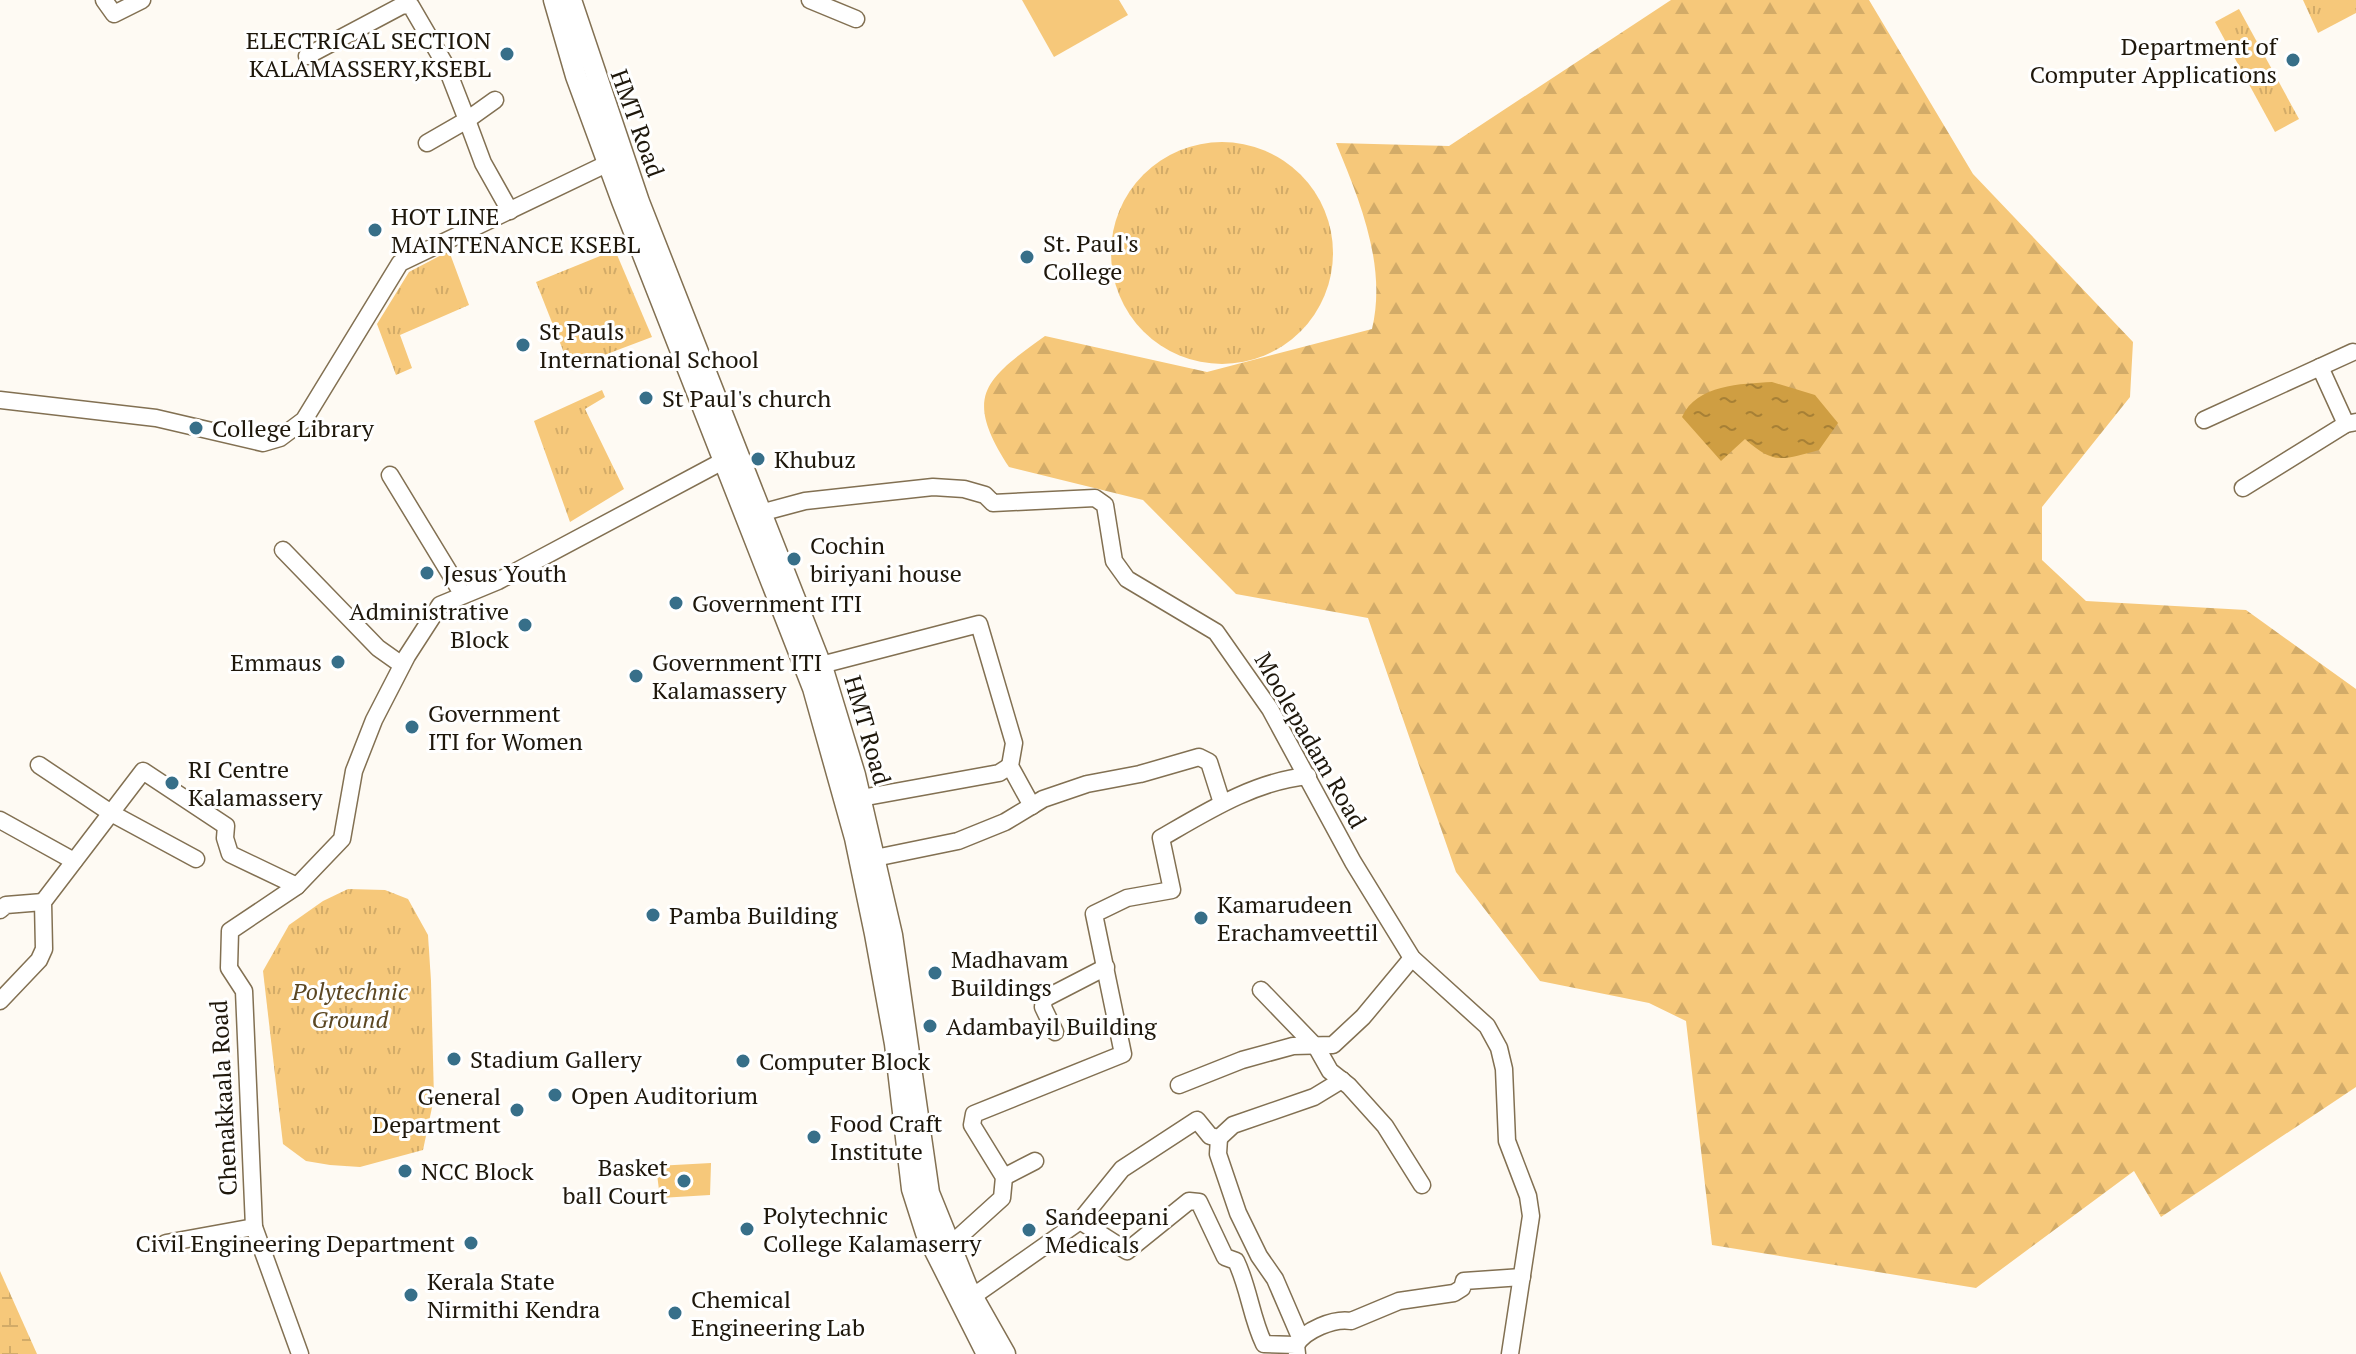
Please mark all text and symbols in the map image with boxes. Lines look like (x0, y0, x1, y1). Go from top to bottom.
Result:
place label: ELECTRICAL SECTION KALAMASSERY,KSEBL (246, 24, 491, 84)
place label: Department of Computer Applications (2030, 30, 2279, 90)
marker: ELECTRICAL SECTION KALAMASSERY,KSEBL (498, 45, 516, 63)
marker: Department of Computer Applications (2284, 51, 2302, 69)
street label: HMT Road (604, 65, 672, 181)
place label: HOT LINE MAINTENANCE KSEBL (391, 200, 640, 260)
marker: HOT LINE MAINTENANCE KSEBL (366, 221, 384, 239)
place label: St. Paul's College (1043, 227, 1139, 287)
marker: St. Paul's College (1018, 248, 1036, 266)
place label: St Pauls International School (539, 315, 759, 375)
marker: St Pauls International School (514, 336, 532, 354)
place label: St Paul's church (662, 382, 831, 414)
marker: St Paul's church (637, 389, 655, 407)
place label: College Library (212, 412, 375, 444)
marker: College Library (187, 419, 205, 437)
place label: Khubuz (774, 443, 856, 475)
marker: Khubuz (749, 450, 767, 468)
place label: Cochin biriyani house (810, 529, 962, 589)
marker: Cochin biriyani house (785, 550, 803, 568)
place label: Jesus Youth (443, 557, 567, 589)
marker: Jesus Youth (418, 564, 436, 582)
place label: Government ITI (692, 587, 862, 619)
marker: Government ITI (667, 594, 685, 612)
place label: Administrative Block (349, 595, 510, 655)
marker: Administrative Block (516, 616, 534, 634)
place label: Emmaus (230, 646, 322, 678)
place label: Government ITI Kalamassery (652, 646, 822, 706)
street label: Moolepadam Road (1248, 646, 1374, 834)
marker: Emmaus (329, 653, 347, 671)
marker: Government ITI Kalamassery (627, 667, 645, 685)
street label: HMT Road (837, 672, 899, 788)
place label: Government ITI for Women (428, 697, 583, 757)
marker: Government ITI for Women (403, 718, 421, 736)
place label: RI Centre Kalamassery (188, 753, 323, 813)
marker: RI Centre Kalamassery (163, 774, 181, 792)
place label: Kamarudeen Erachamveettil (1217, 888, 1379, 948)
place label: Pamba Building (669, 899, 838, 931)
marker: Pamba Building (644, 906, 662, 924)
marker: Kamarudeen Erachamveettil (1192, 909, 1210, 927)
place label: Madhavam Buildings (951, 943, 1069, 1003)
marker: Madhavam Buildings (926, 964, 944, 982)
park label: Polytechnic Ground (291, 975, 409, 1035)
street label: Chenakkaala Road (202, 999, 244, 1197)
place label: Adambayil Building (946, 1010, 1157, 1042)
marker: Adambayil Building (921, 1017, 939, 1035)
place label: Stadium Gallery (470, 1043, 643, 1075)
place label: Computer Block (759, 1045, 931, 1077)
marker: Stadium Gallery (445, 1050, 463, 1068)
marker: Computer Block (734, 1052, 752, 1070)
place label: Open Auditorium (571, 1079, 758, 1111)
place label: General Department (372, 1080, 501, 1140)
marker: Open Auditorium (546, 1086, 564, 1104)
marker: General Department (508, 1101, 526, 1119)
place label: Food Craft Institute (830, 1107, 942, 1167)
marker: Food Craft Institute (805, 1128, 823, 1146)
place label: Basket ball Court (562, 1151, 668, 1211)
place label: NCC Block (421, 1155, 534, 1187)
marker: NCC Block (396, 1162, 414, 1180)
marker: Basket ball Court (675, 1172, 693, 1190)
place label: Polytechnic College Kalamaserry (763, 1199, 982, 1259)
place label: Sandeepani Medicals (1045, 1200, 1169, 1260)
marker: Polytechnic College Kalamaserry (738, 1220, 756, 1238)
marker: Sandeepani Medicals (1020, 1221, 1038, 1239)
place label: Civil Engineering Department (135, 1227, 455, 1259)
marker: Civil Engineering Department (462, 1234, 480, 1252)
place label: Kerala State Nirmithi Kendra (427, 1265, 600, 1325)
place label: Chemical Engineering Lab (691, 1283, 865, 1343)
marker: Kerala State Nirmithi Kendra (402, 1286, 420, 1304)
marker: Chemical Engineering Lab (666, 1304, 684, 1322)

